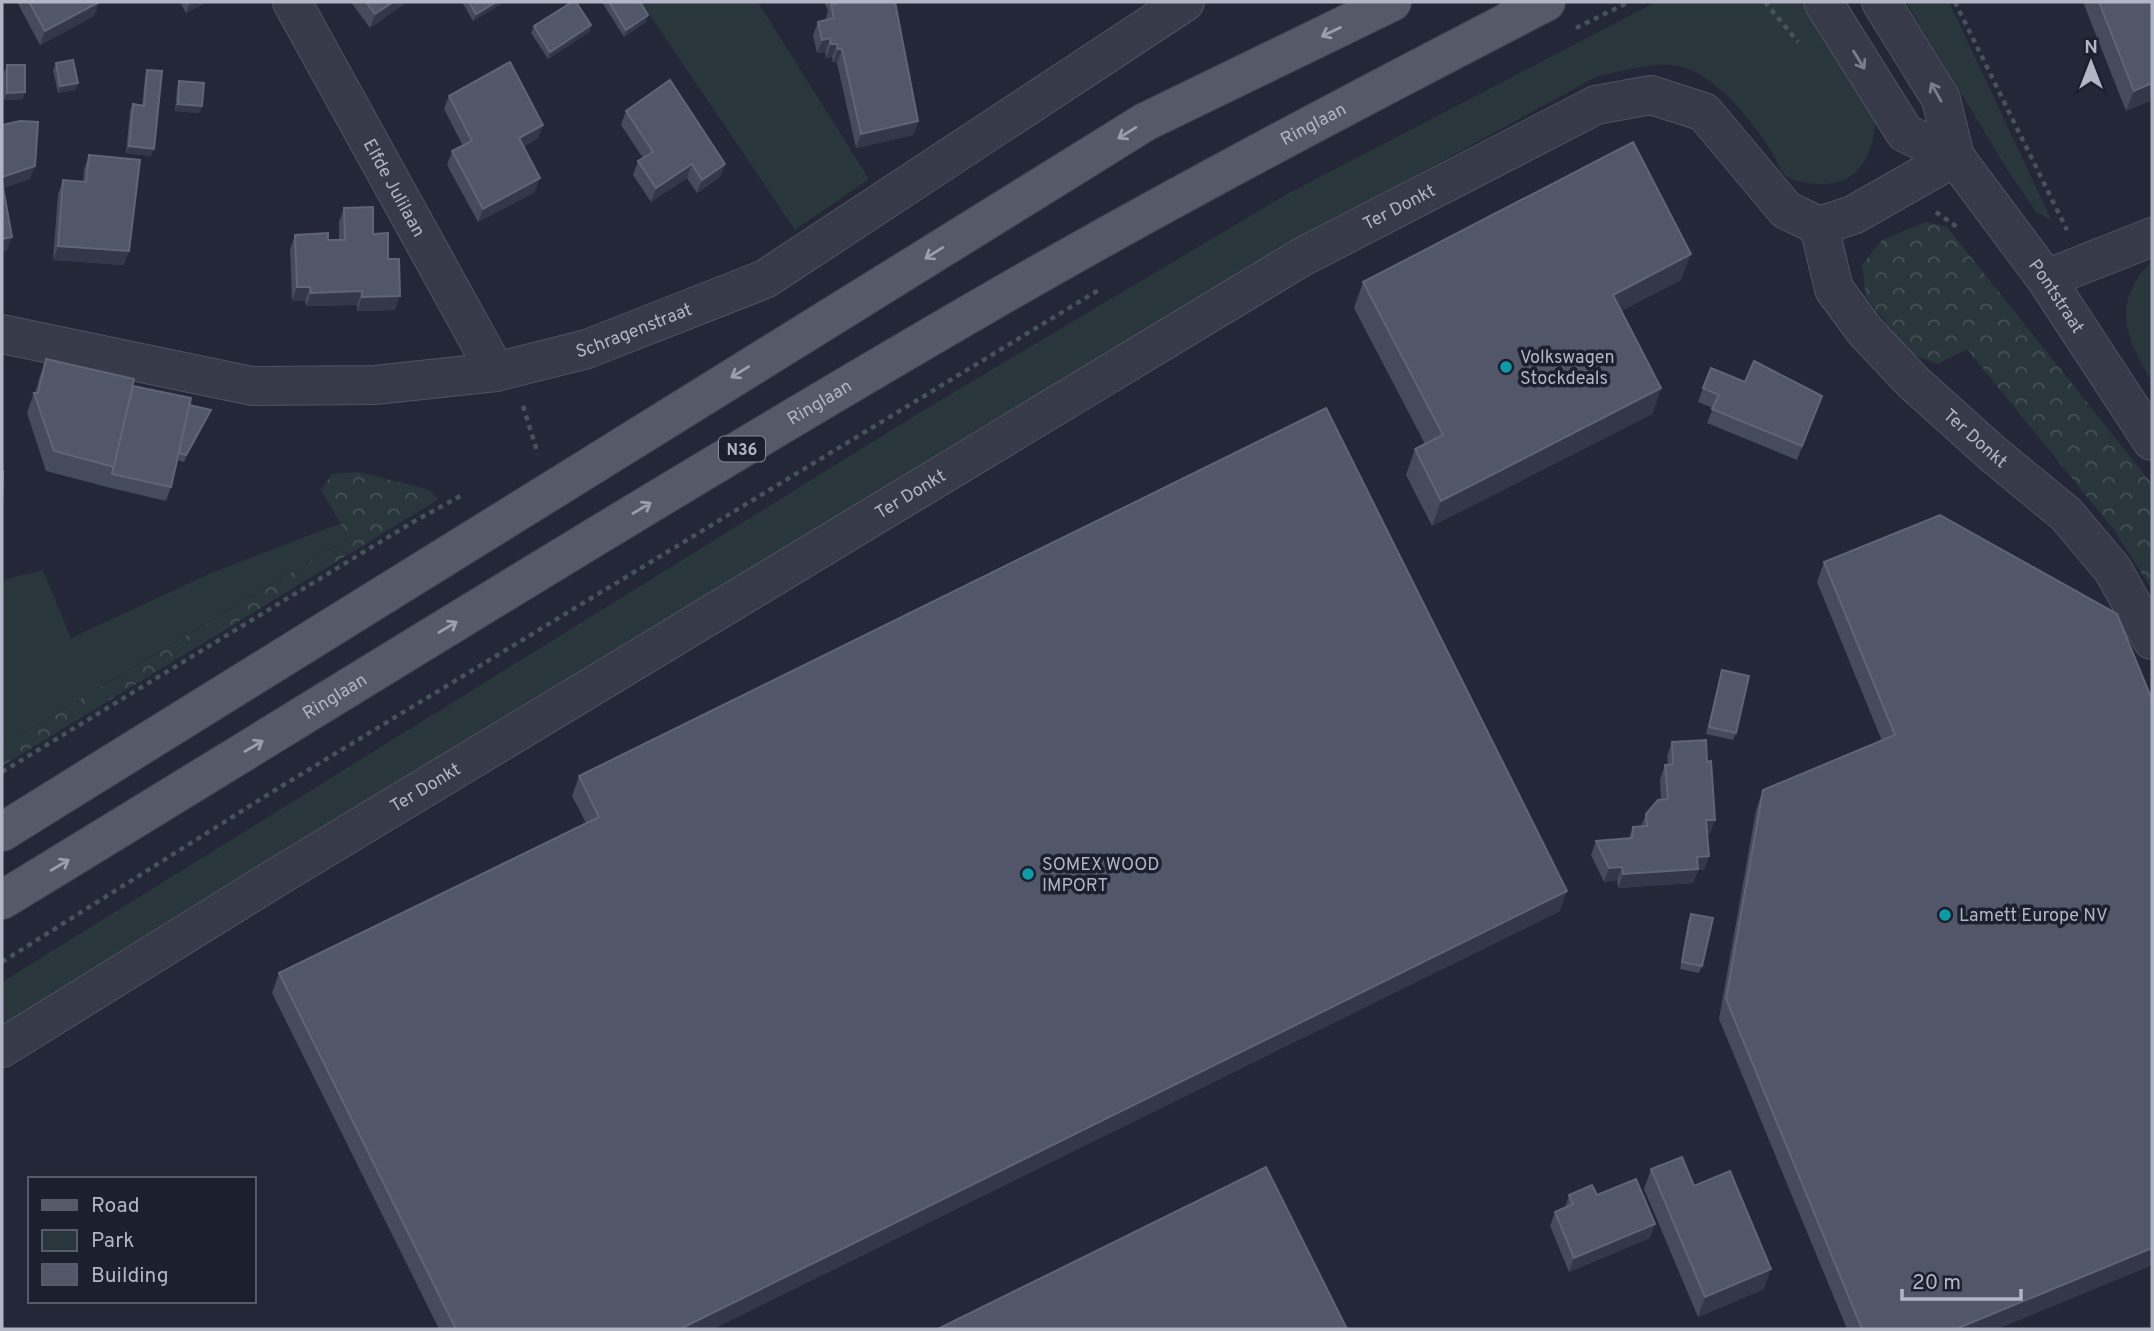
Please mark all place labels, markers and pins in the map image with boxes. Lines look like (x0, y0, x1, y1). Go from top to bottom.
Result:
place label: Volkswagen Stockdeals (1520, 347, 1615, 391)
marker: Volkswagen Stockdeals (1498, 359, 1514, 375)
place label: SOMEX WOOD IMPORT (1042, 854, 1159, 898)
marker: SOMEX WOOD IMPORT (1020, 866, 1036, 882)
place label: Lamett Europe NV (1959, 905, 2108, 928)
marker: Lamett Europe NV (1937, 907, 1953, 923)

